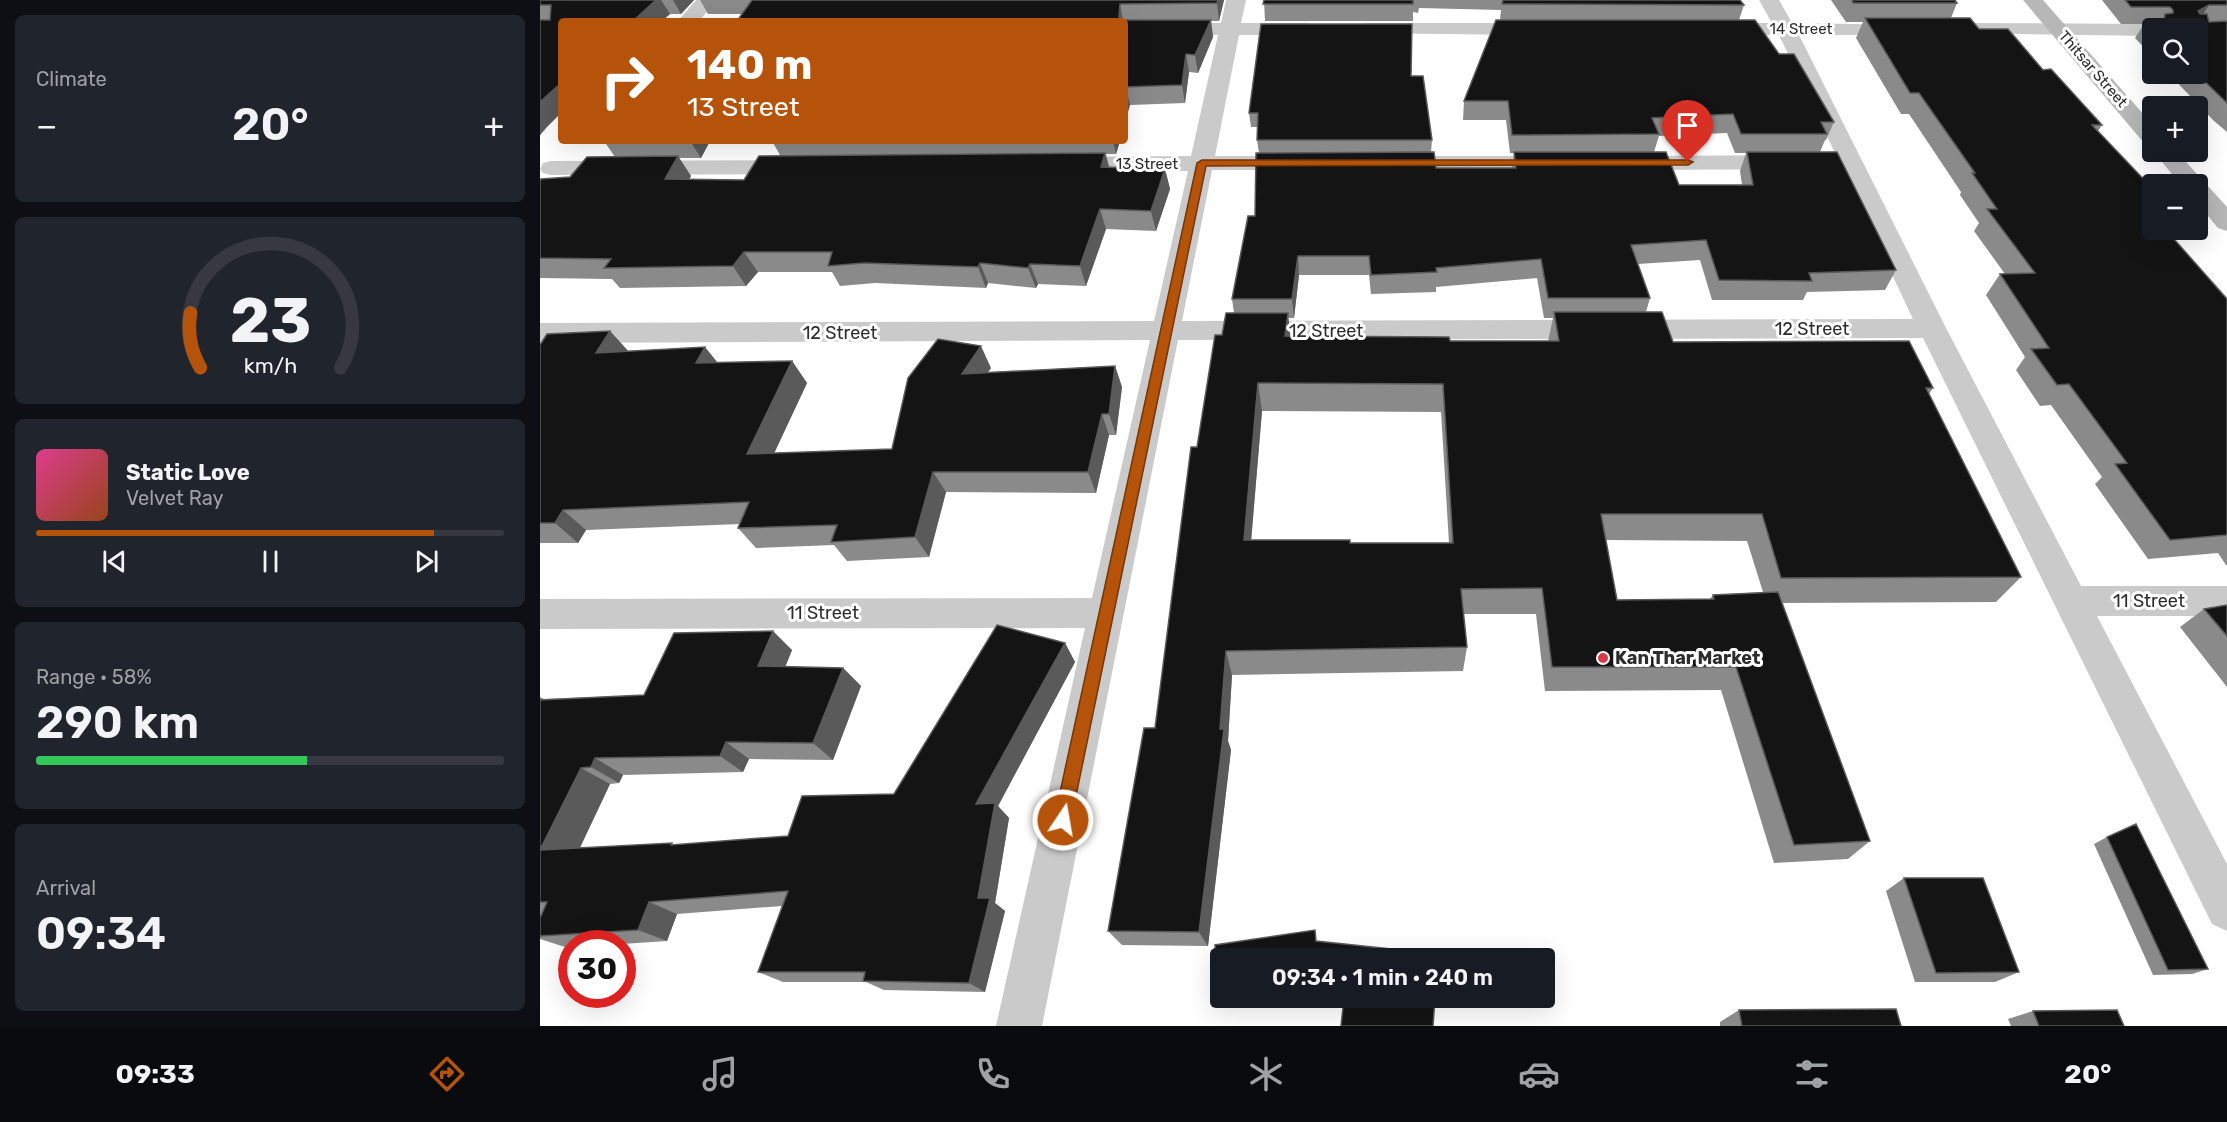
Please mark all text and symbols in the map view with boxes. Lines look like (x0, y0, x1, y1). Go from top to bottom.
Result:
map controls (2142, 18, 2208, 240)
button: search (2142, 18, 2208, 84)
street label: 14 Street (1770, 20, 1833, 38)
street label: Thitsar Street (2055, 27, 2131, 111)
text: 140 m (687, 40, 813, 90)
icon: right (588, 42, 666, 120)
text: Climate (36, 67, 107, 91)
text: 13 Street (687, 91, 799, 123)
button: + (2142, 96, 2208, 162)
text: 20° (232, 98, 309, 151)
pin (1662, 100, 1713, 162)
text: − (36, 106, 57, 145)
text: + (483, 106, 504, 145)
icon: arrive (1671, 109, 1704, 142)
street label: 13 Street (1116, 155, 1178, 173)
button: − (2142, 174, 2208, 240)
text: 23 (229, 284, 311, 358)
street label: 12 Street (1775, 318, 1849, 340)
street label: 12 Street (1289, 320, 1363, 342)
street label: 12 Street (803, 322, 877, 344)
text: km/h (243, 353, 297, 378)
text: Static Love (126, 459, 250, 486)
text: Velvet Ray (126, 486, 224, 510)
icon: previous (98, 545, 131, 578)
icon: pause (254, 545, 287, 578)
icon: next (410, 545, 443, 578)
street label: 11 Street (2113, 590, 2185, 612)
street label: 11 Street (787, 602, 859, 624)
place label: Kan Thar Market (1615, 647, 1760, 669)
marker: Kan Thar Market (1596, 651, 1610, 665)
text: Range · 58% (36, 665, 152, 689)
text: 290 km (36, 696, 199, 749)
position arrow (1031, 788, 1095, 852)
text: Arrival (36, 876, 96, 900)
text: 09:34 (36, 907, 166, 960)
speed limit sign: 30 (558, 930, 636, 1008)
text: 09:34 · 1 min · 240 m (1272, 964, 1493, 991)
icon: directions (426, 1053, 468, 1095)
icon: music (699, 1053, 741, 1095)
icon: phone (972, 1053, 1014, 1095)
icon: climate (1245, 1053, 1287, 1095)
icon: car (1518, 1053, 1560, 1095)
icon: filters (1791, 1053, 1833, 1095)
text: 09:33 (116, 1058, 195, 1090)
text: 20° (2064, 1058, 2111, 1090)

